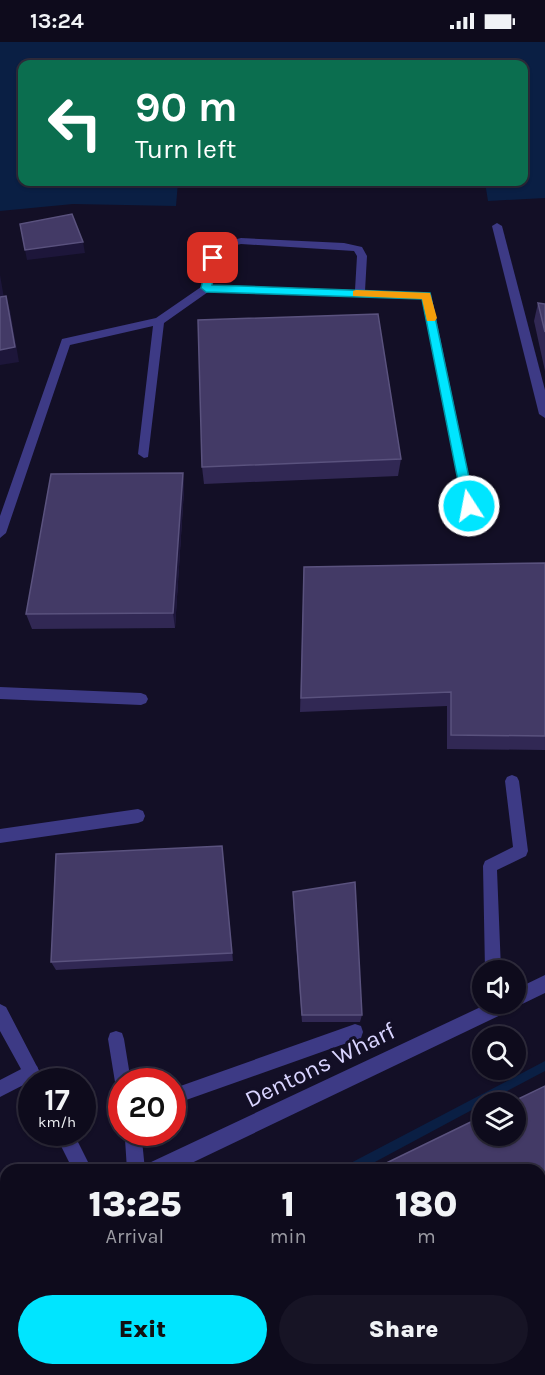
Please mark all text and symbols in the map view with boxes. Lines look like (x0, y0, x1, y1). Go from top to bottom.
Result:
text: 13:24 (30, 8, 84, 34)
text: 90 m (135, 82, 238, 132)
icon: left (36, 84, 114, 162)
text: Turn left (135, 133, 236, 165)
pin (187, 232, 238, 283)
icon: arrive (196, 241, 229, 274)
position arrow (437, 474, 501, 538)
map controls (472, 960, 526, 1146)
button: sound (472, 960, 526, 1014)
street label: Dentons Wharf (240, 1016, 400, 1113)
button: search (472, 1026, 526, 1080)
speed limit sign: 20 (108, 1068, 186, 1146)
text: 17 (44, 1082, 70, 1118)
button: layers (472, 1092, 526, 1146)
text: km/h (38, 1113, 76, 1131)
text: 13:25 (88, 1183, 181, 1225)
text: 1 (281, 1183, 295, 1225)
text: 180 (395, 1183, 458, 1225)
text: Arrival (106, 1225, 164, 1248)
text: min (270, 1225, 307, 1248)
text: m (417, 1225, 436, 1248)
button: Exit (18, 1295, 267, 1364)
button: Share (279, 1295, 528, 1364)

